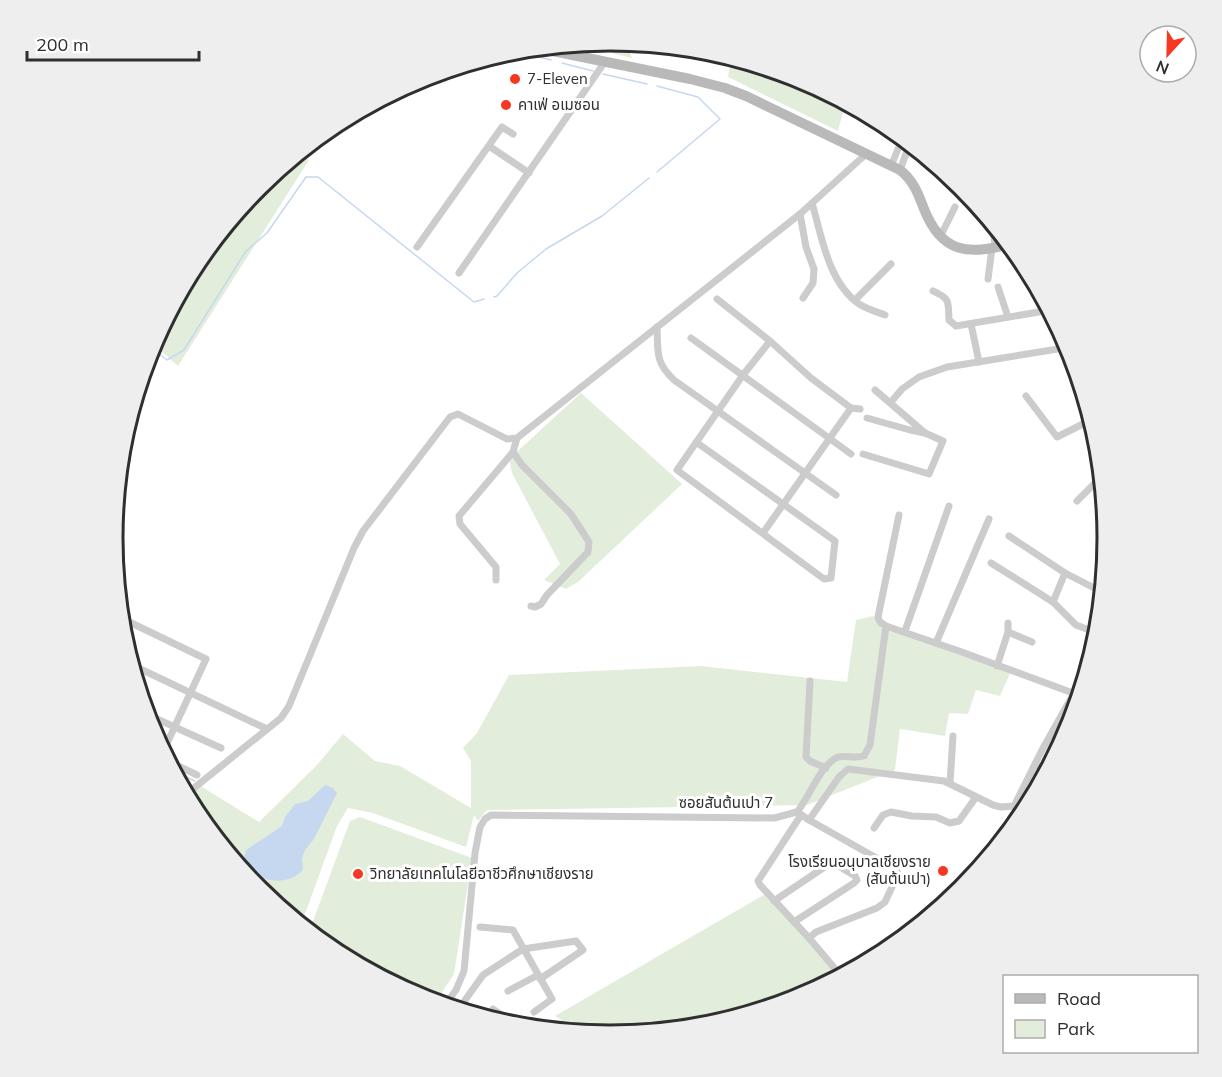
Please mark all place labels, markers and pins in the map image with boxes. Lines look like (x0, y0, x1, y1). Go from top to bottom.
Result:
place label: 7-Eleven (527, 69, 588, 88)
marker: 7-Eleven (508, 72, 522, 86)
place label: คาเฟ่ อเมซอน (518, 95, 600, 114)
marker: คาเฟ่ อเมซอน (499, 98, 513, 112)
place label: โรงเรียนอนุบาลเชียงราย (สันต้นเปา) (788, 852, 931, 888)
place label: วิทยาลัยเทคโนโลยีอาชีวศึกษาเชียงราย (370, 864, 594, 883)
marker: โรงเรียนอนุบาลเชียงราย (สันต้นเปา) (936, 864, 950, 878)
marker: วิทยาลัยเทคโนโลยีอาชีวศึกษาเชียงราย (351, 867, 365, 881)

